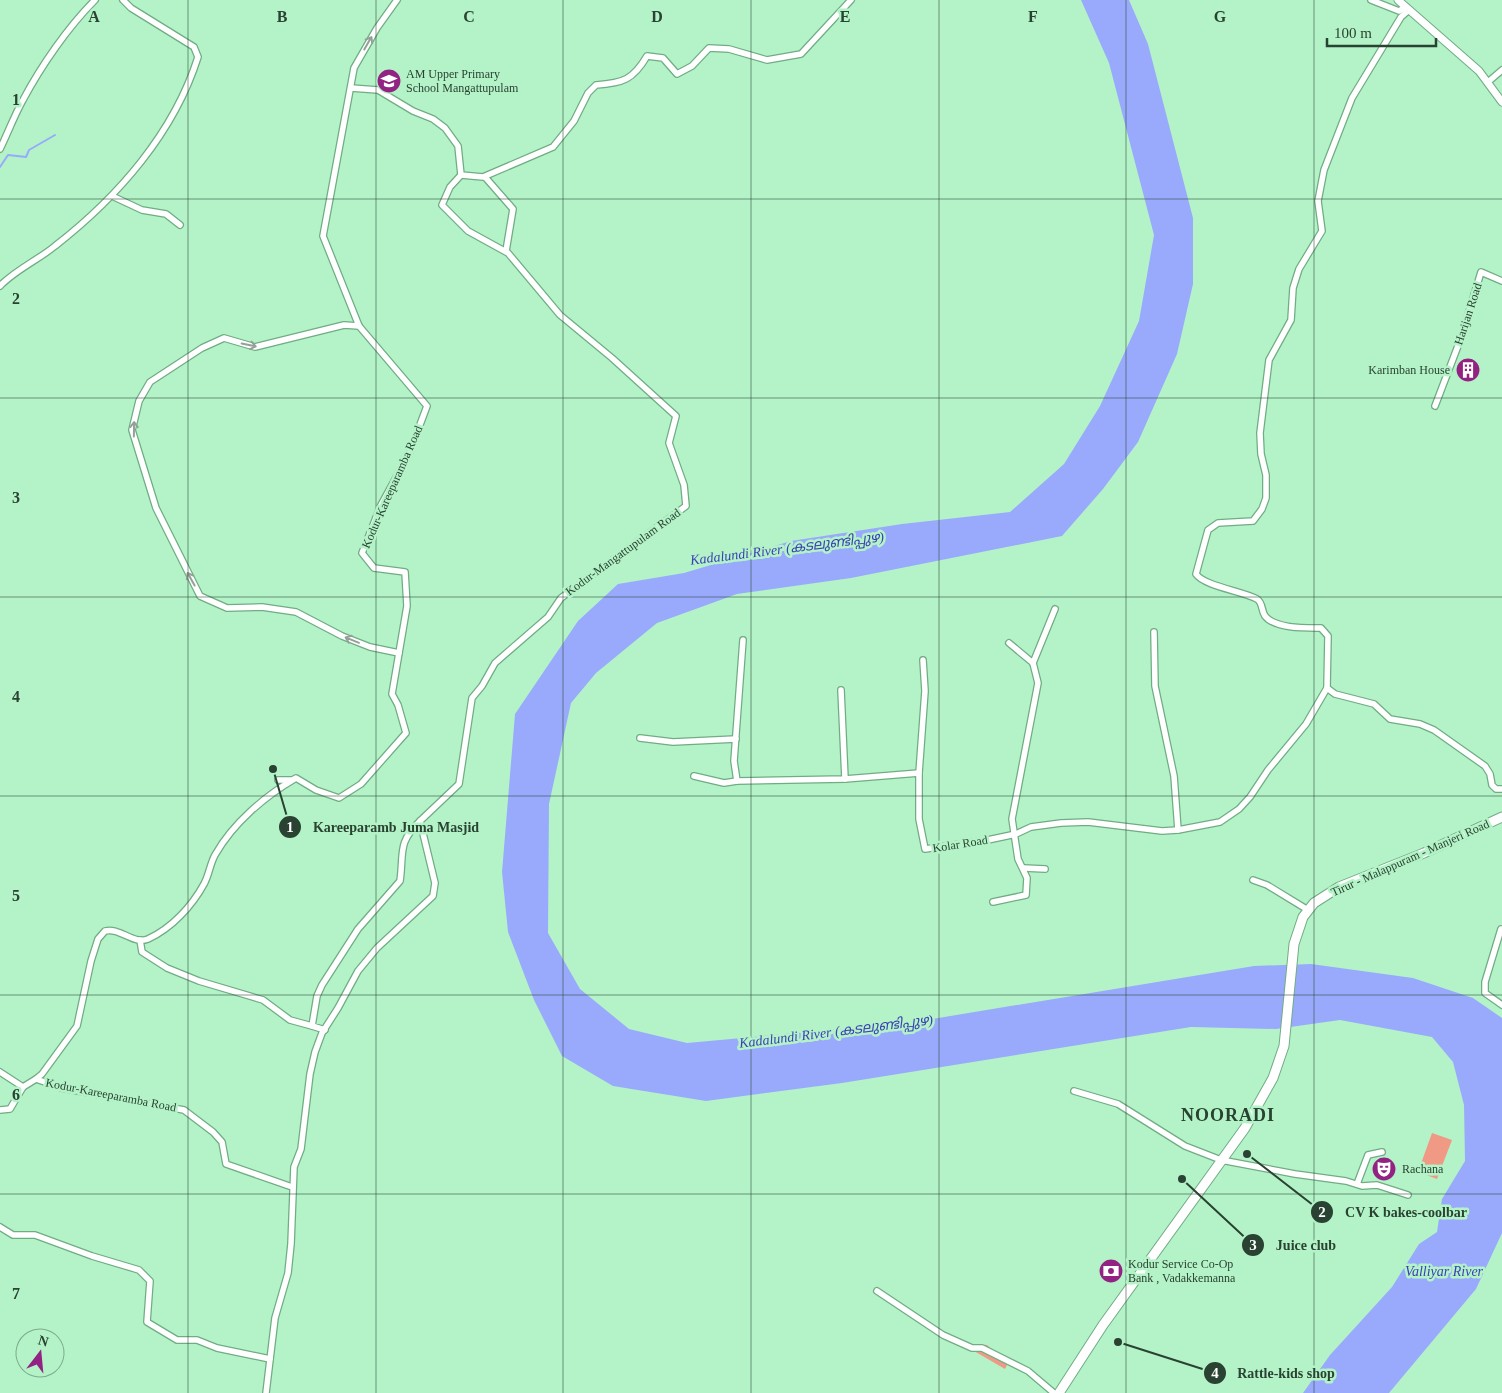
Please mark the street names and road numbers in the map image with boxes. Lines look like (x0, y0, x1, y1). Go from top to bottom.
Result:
street label: Harijan Road (1451, 281, 1485, 347)
street label: Kodur-Kareeparamba Road (359, 424, 425, 550)
street label: Kodur-Mangattupulam Road (563, 506, 683, 598)
street label: Tirur - Malappuram - Manjeri Road (1329, 817, 1491, 899)
street label: Kolar Road (931, 833, 989, 855)
street label: Kodur-Kareeparamba Road (45, 1075, 177, 1115)

